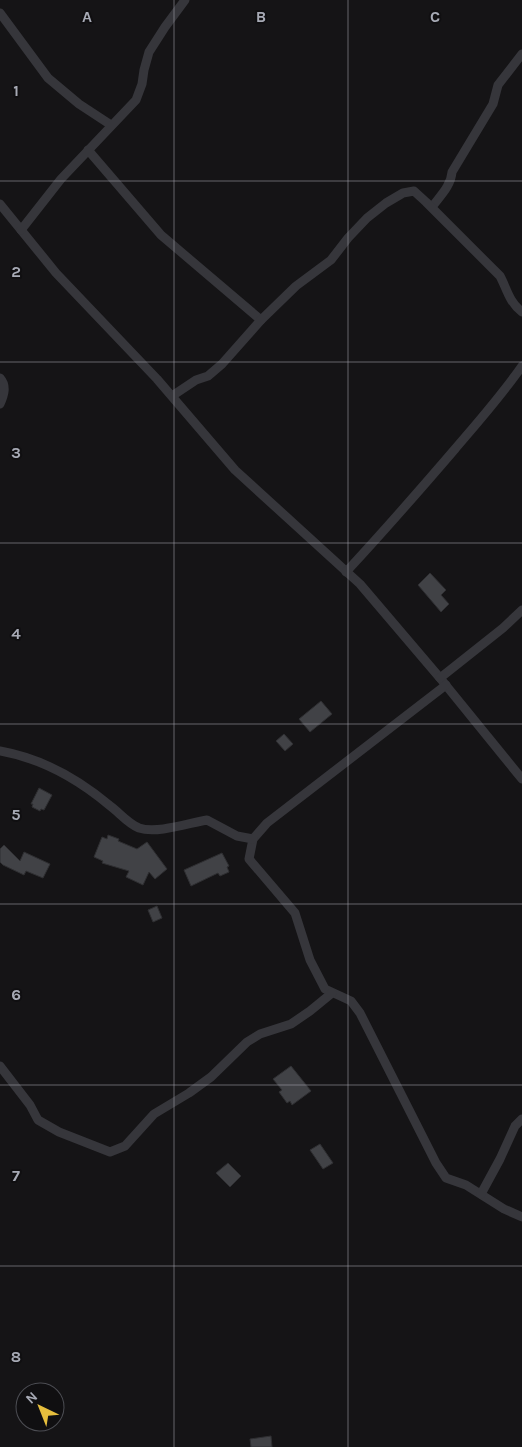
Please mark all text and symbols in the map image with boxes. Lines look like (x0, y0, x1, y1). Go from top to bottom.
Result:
text: A (82, 7, 92, 26)
text: B (256, 7, 266, 26)
text: C (430, 7, 440, 26)
text: 1 (13, 81, 19, 100)
text: 2 (11, 262, 21, 281)
text: 3 (11, 443, 21, 462)
text: 4 (11, 624, 21, 643)
text: 5 (11, 805, 21, 824)
text: 6 (11, 985, 21, 1004)
text: 7 (12, 1166, 20, 1185)
text: 8 (11, 1347, 21, 1366)
north arrow (15, 1382, 65, 1432)
text: N (22, 1388, 41, 1408)

